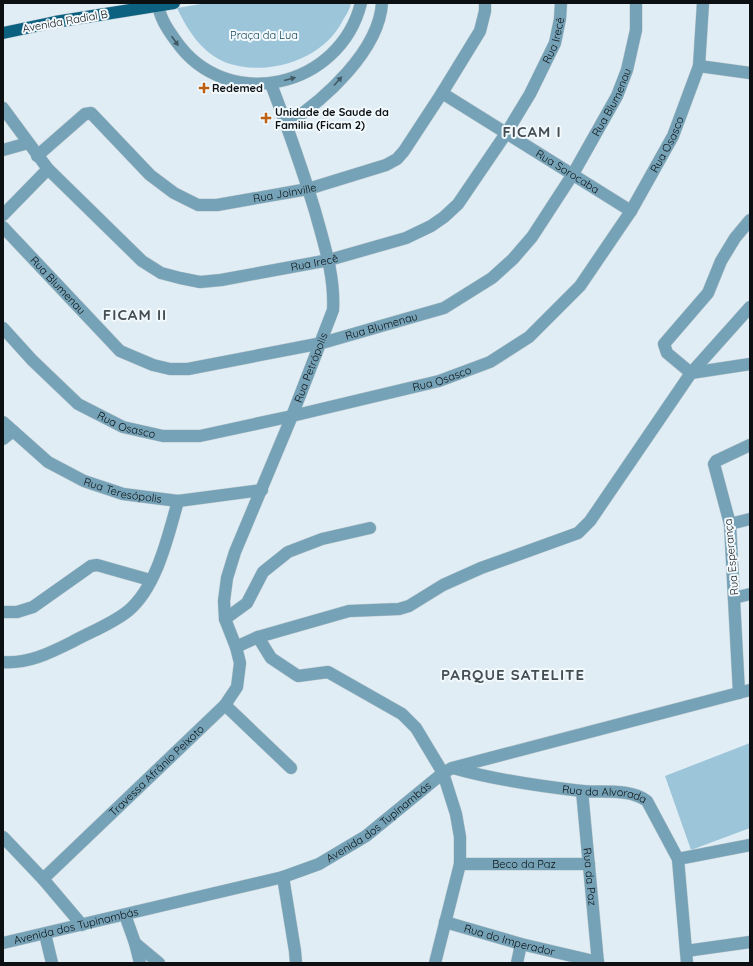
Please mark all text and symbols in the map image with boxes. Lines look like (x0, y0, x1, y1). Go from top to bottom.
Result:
street label: Avenida Radial B (21, 7, 109, 35)
street label: Rua Irecê (539, 16, 567, 66)
park label: Praça da Lua (230, 28, 298, 42)
one-way arrow (171, 36, 179, 46)
street label: Rua Blumenau (589, 66, 634, 139)
one-way arrow (285, 76, 297, 82)
one-way arrow (333, 76, 342, 86)
place label: Redemed (212, 81, 263, 95)
marker: Redemed (199, 83, 209, 93)
place label: Unidade de Saude da Familia (Ficam 2) (275, 105, 389, 132)
marker: Unidade de Saude da Familia (Ficam 2) (260, 112, 272, 124)
street label: Rua Osasco (647, 114, 687, 175)
district label: FICAM I (502, 122, 562, 141)
street label: Rua Sorocaba (533, 146, 602, 196)
street label: Rua Joinville (252, 180, 318, 206)
street label: Rua Irecê (290, 251, 340, 274)
street label: Rua Blumenau (27, 253, 89, 317)
district label: FICAM II (103, 305, 167, 324)
street label: Rua Blumenau (344, 309, 419, 343)
street label: Rua Petrópolis (291, 331, 331, 405)
street label: Rua Osasco (411, 362, 474, 394)
street label: Rua Osasco (95, 408, 157, 441)
street label: Rua Teresópolis (82, 474, 163, 506)
street label: Rua Esperança (721, 518, 741, 596)
district label: PARQUE SATELITE (441, 665, 585, 684)
street label: Travessa Afrânio Peixoto (106, 722, 207, 819)
street label: Avenida dos Tupinambás (323, 779, 434, 865)
street label: Rua da Alvorada (561, 782, 650, 806)
street label: Rua da Paz (580, 847, 600, 906)
street label: Beco da Paz (492, 857, 556, 871)
street label: Avenida dos Tupinambás (12, 904, 140, 947)
street label: Rua do Imperador (462, 921, 557, 959)

